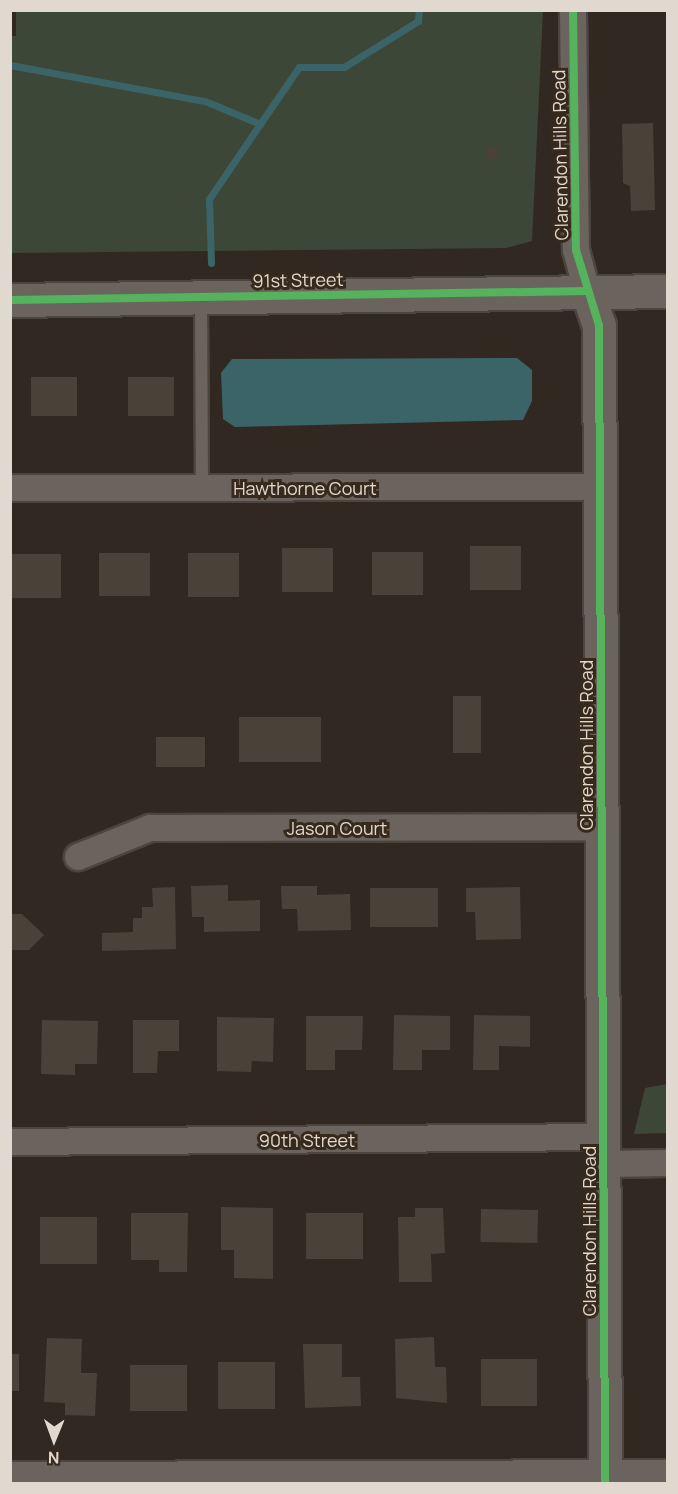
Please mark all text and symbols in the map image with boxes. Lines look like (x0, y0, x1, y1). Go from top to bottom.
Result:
street label: Clarendon Hills Road (548, 70, 572, 240)
street label: 91st Street (252, 268, 344, 292)
street label: Hawthorne Court (233, 477, 377, 499)
street label: Clarendon Hills Road (575, 660, 597, 830)
street label: Jason Court (287, 817, 387, 839)
street label: 90th Street (259, 1129, 355, 1151)
street label: Clarendon Hills Road (578, 1146, 600, 1316)
north arrow (24, 1410, 84, 1470)
text: N (48, 1447, 60, 1469)

